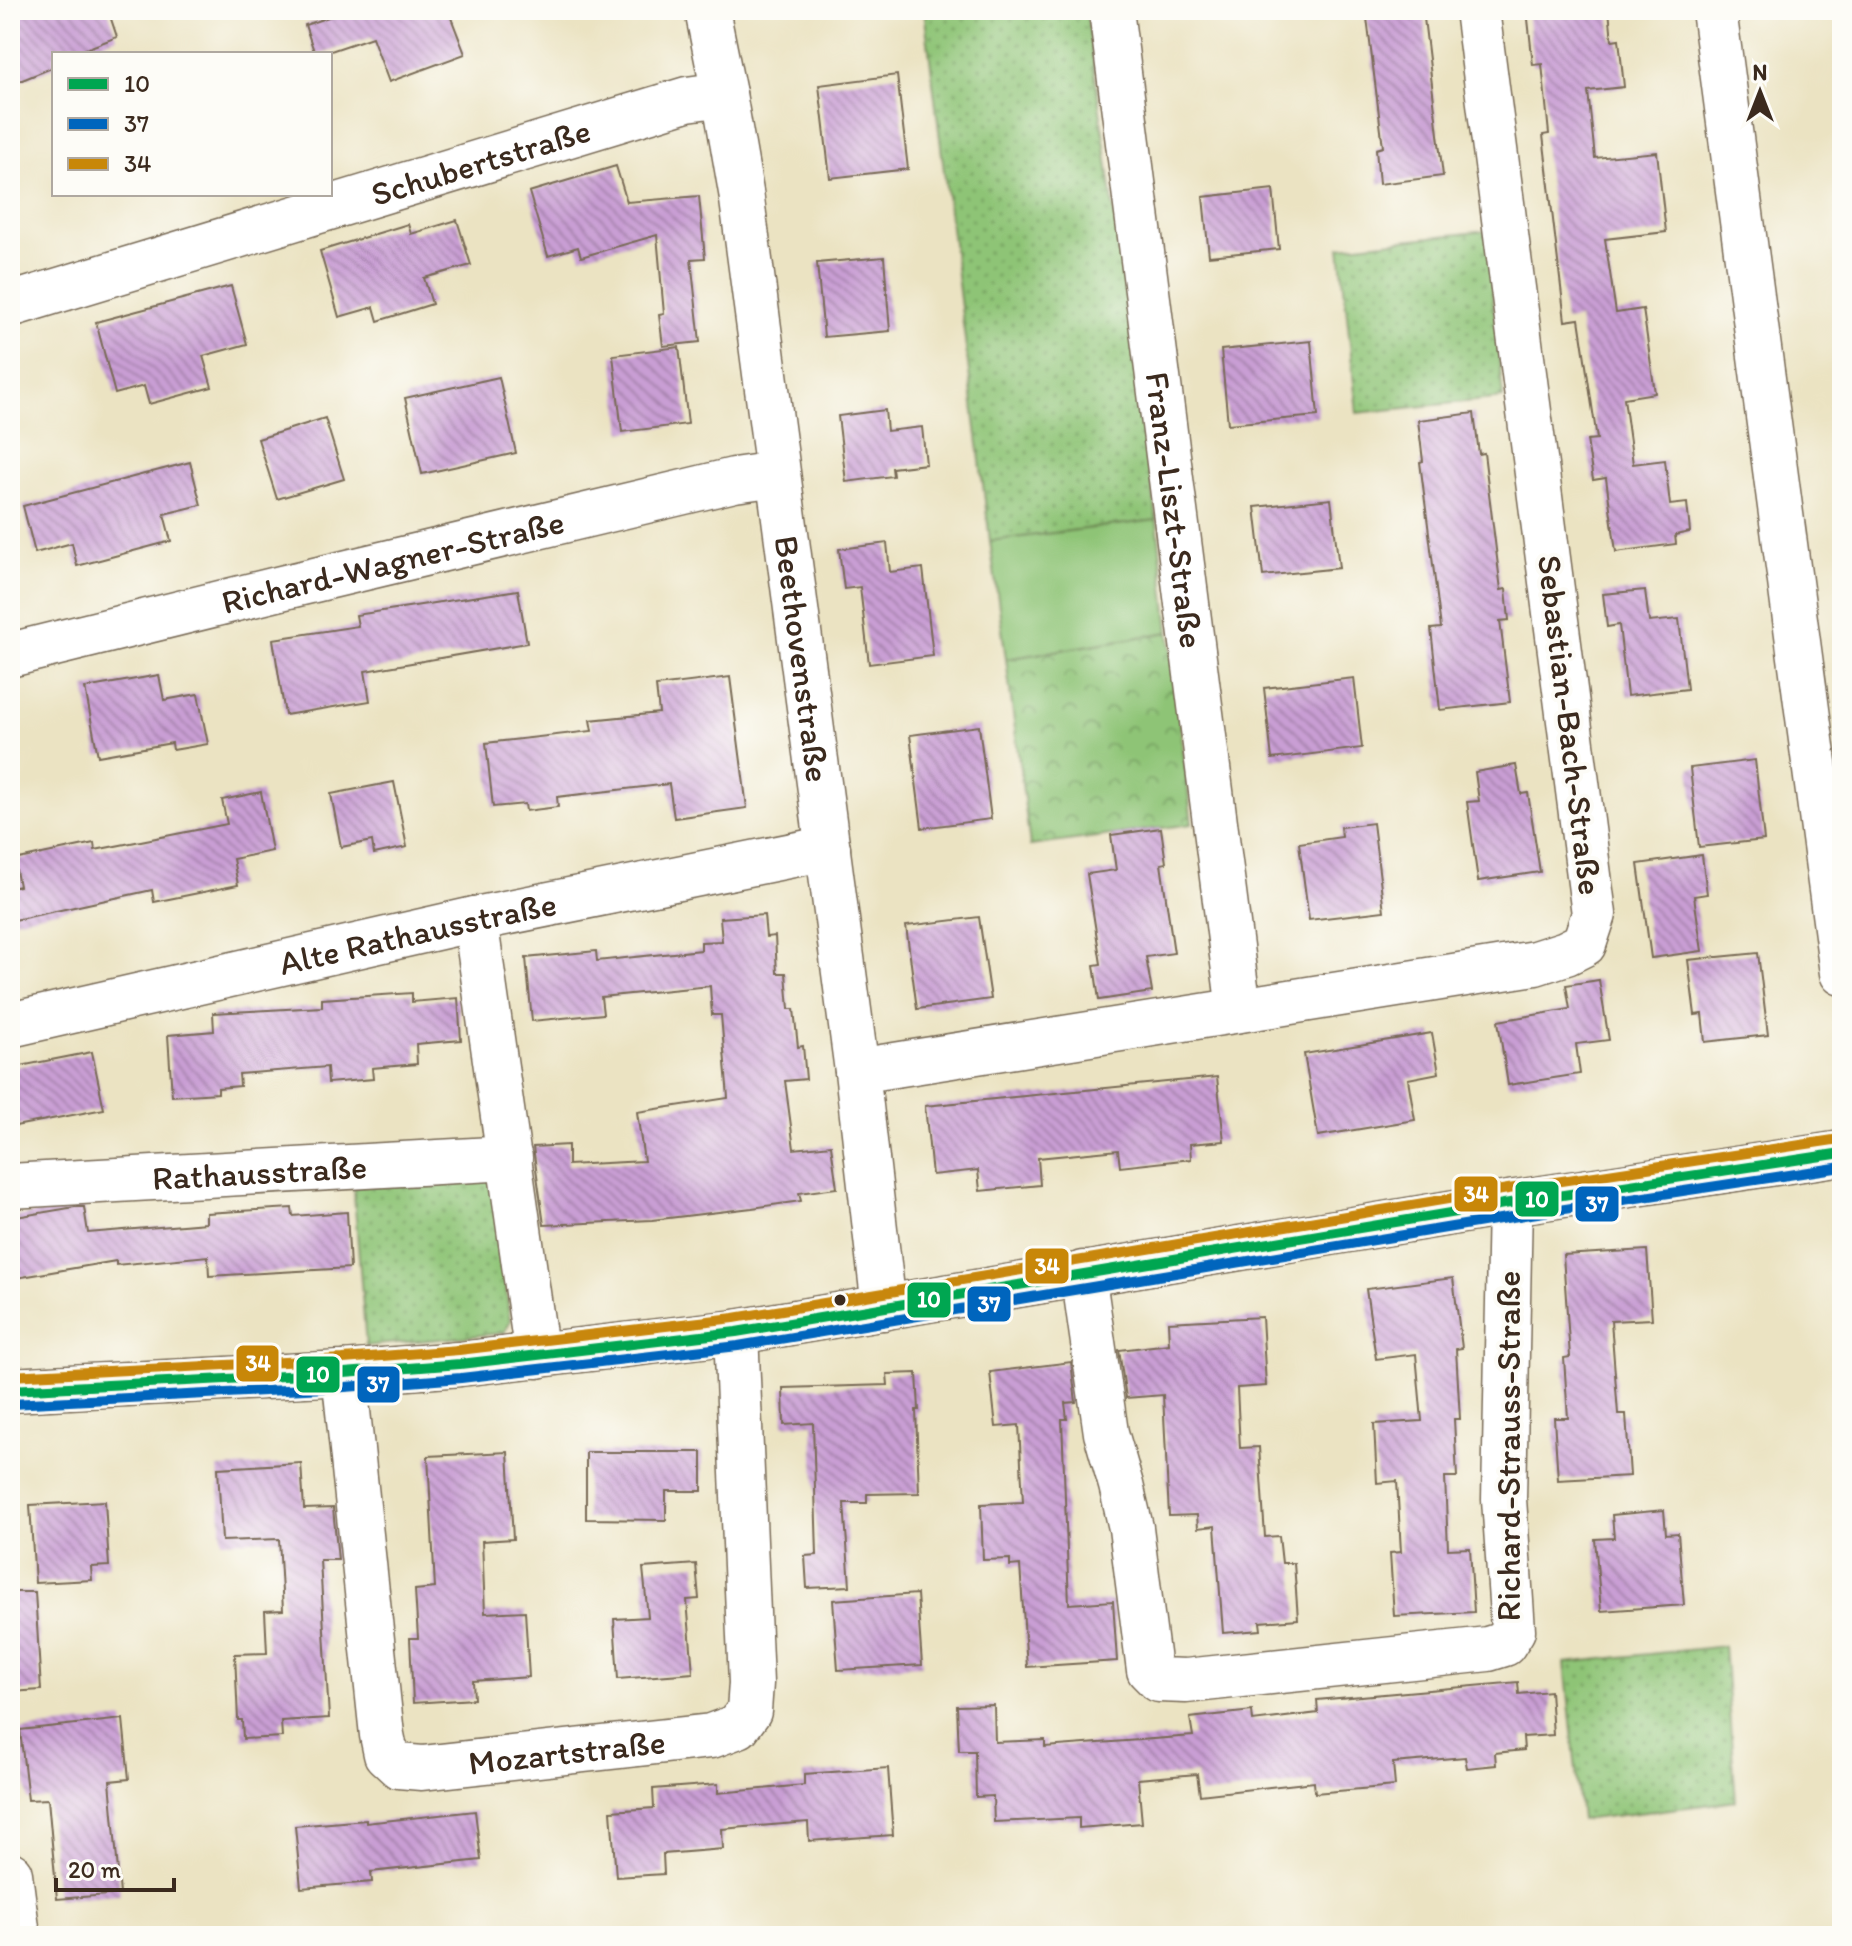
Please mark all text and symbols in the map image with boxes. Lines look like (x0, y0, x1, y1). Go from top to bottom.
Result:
legend (52, 52, 332, 196)
north arrow (1720, 52, 1800, 132)
text: N (1753, 59, 1767, 86)
text: 10 (124, 69, 150, 98)
text: 37 (124, 109, 149, 138)
street label: Schubertstraße (366, 109, 595, 214)
text: 34 (124, 149, 152, 178)
street label: Franz-Liszt-Straße (1137, 369, 1213, 651)
street label: Richard-Wagner-Straße (217, 501, 568, 622)
street label: Beethovenstraße (766, 533, 839, 785)
street label: Sebastian-Bach-Straße (1529, 553, 1611, 897)
street label: Alte Rathausstraße (275, 883, 560, 984)
street label: Rathausstraße (151, 1146, 368, 1199)
line badge: 34 (1453, 1175, 1499, 1213)
line badge: 10 (1514, 1180, 1560, 1218)
text: 34 (1463, 1181, 1489, 1208)
line badge: 37 (1574, 1185, 1620, 1223)
text: 10 (1525, 1186, 1549, 1213)
text: 37 (1586, 1191, 1609, 1218)
line badge: 34 (1024, 1247, 1070, 1285)
text: 34 (1034, 1253, 1060, 1280)
street label: Richard-Strauss-Straße (1488, 1271, 1529, 1621)
line badge: 10 (906, 1281, 952, 1319)
line badge: 37 (966, 1285, 1012, 1323)
text: 10 (917, 1286, 941, 1313)
text: 37 (978, 1291, 1001, 1318)
unlabelled marker (832, 1292, 848, 1308)
line badge: 34 (235, 1344, 280, 1383)
text: 34 (245, 1350, 271, 1377)
line badge: 10 (295, 1355, 341, 1394)
text: 10 (306, 1361, 330, 1388)
line badge: 37 (356, 1365, 401, 1404)
text: 37 (367, 1371, 390, 1398)
street label: Mozartstraße (466, 1721, 668, 1783)
scale bar (56, 1842, 174, 1892)
text: 20 m (68, 1855, 121, 1884)

